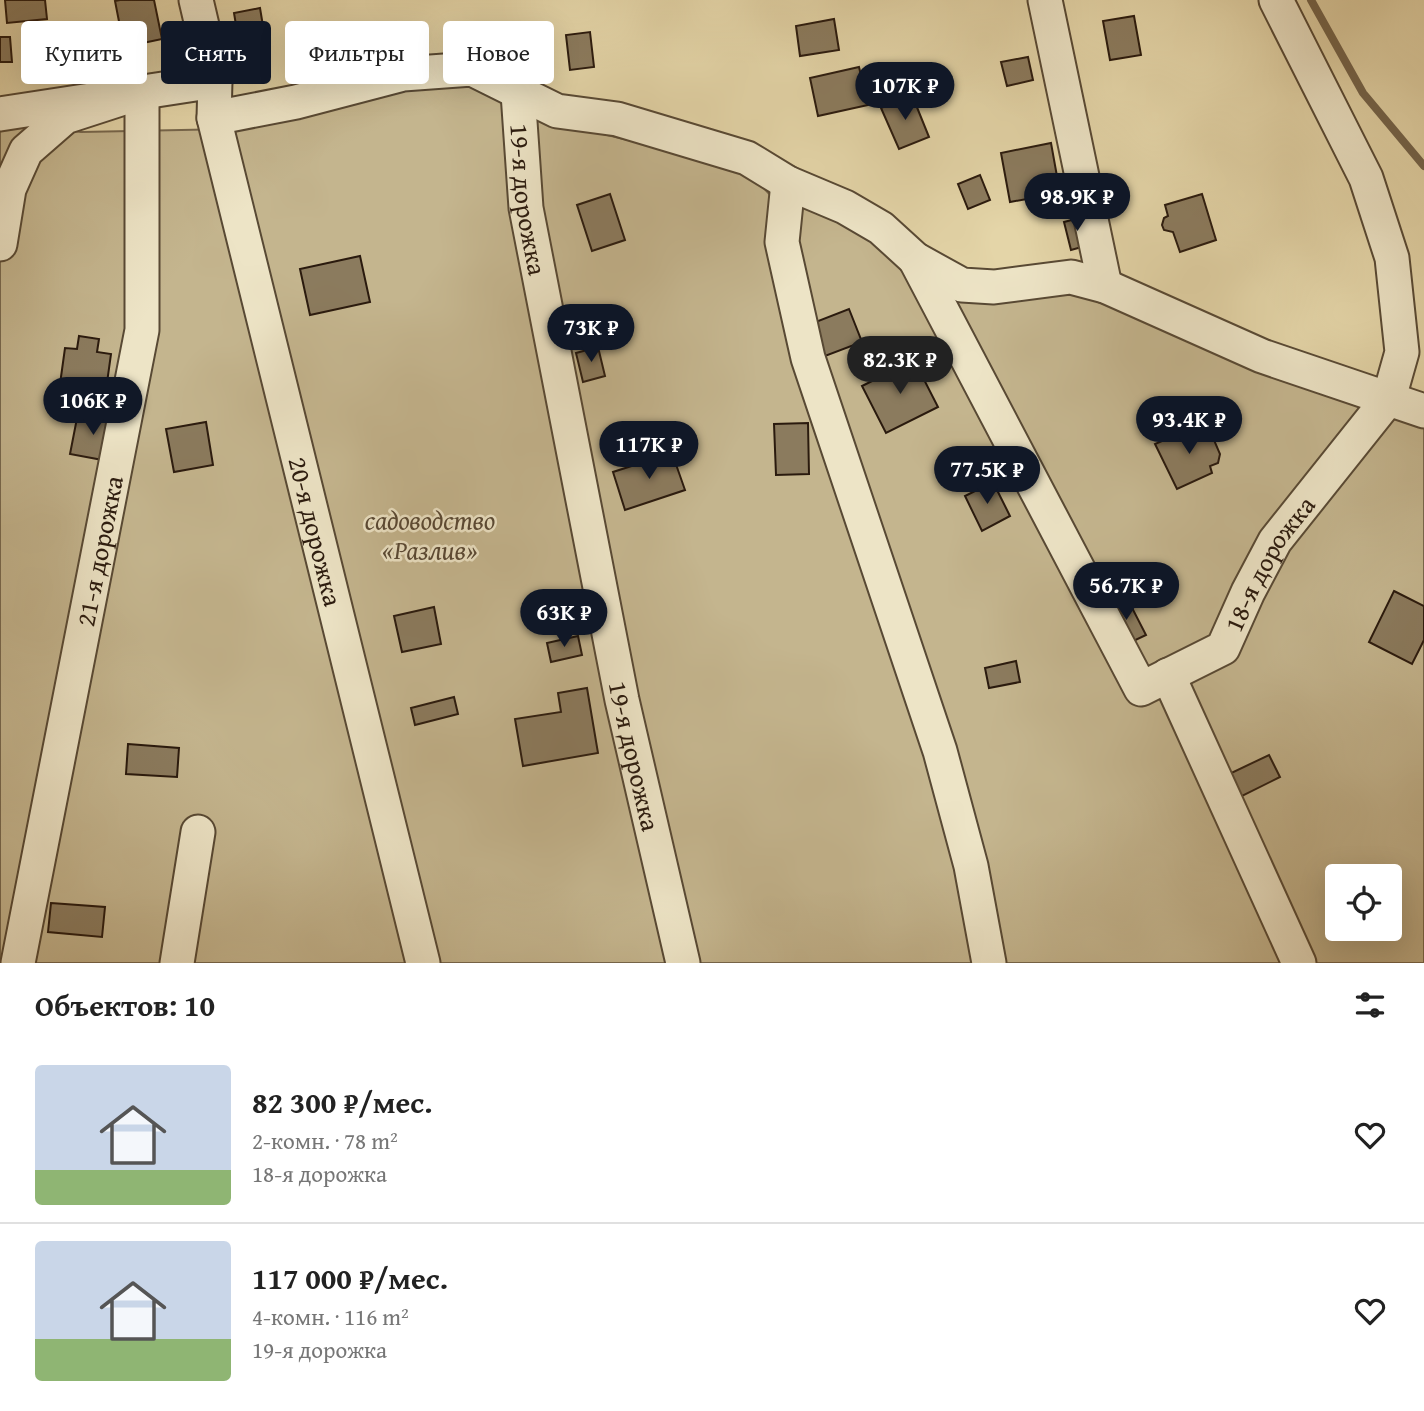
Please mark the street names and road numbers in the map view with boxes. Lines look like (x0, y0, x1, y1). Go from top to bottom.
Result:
street label: 19-я дорожка (501, 122, 558, 279)
street label: 20-я дорожка (279, 453, 354, 611)
street label: 21-я дорожка (65, 472, 133, 630)
street label: 18-я дорожка (1213, 486, 1324, 638)
street label: 19-я дорожка (599, 678, 671, 835)

